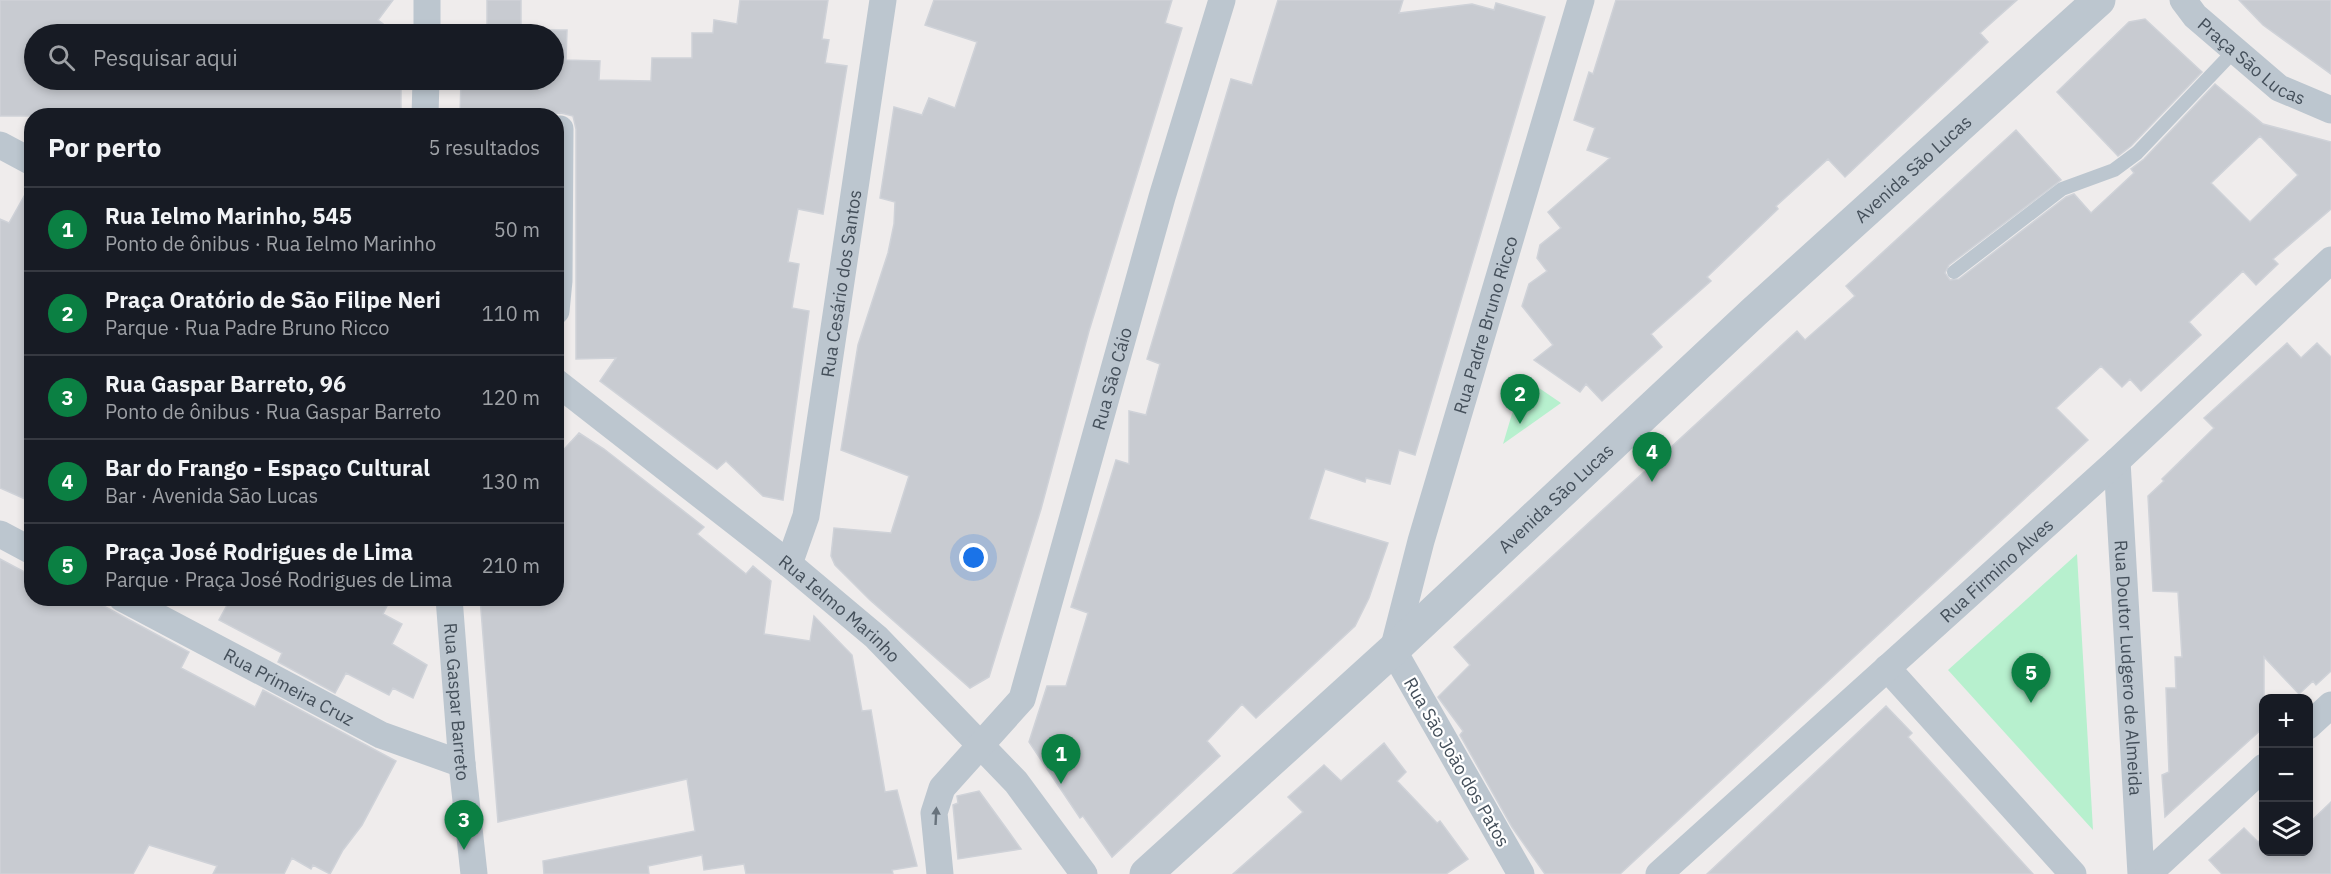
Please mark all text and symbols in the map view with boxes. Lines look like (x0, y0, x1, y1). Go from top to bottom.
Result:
street label: Praça São Lucas (2193, 12, 2309, 109)
search box (24, 24, 564, 90)
icon: search (45, 41, 78, 74)
text: Pesquisar aqui (93, 43, 238, 72)
street label: Avenida São Lucas (1849, 110, 1976, 227)
text: Por perto (48, 130, 161, 164)
text: 5 resultados (428, 134, 540, 161)
street label: Rua Cesário dos Santos (815, 188, 866, 379)
text: Rua Ielmo Marinho, 545 (105, 201, 352, 230)
text: 1 (62, 216, 74, 243)
text: 50 m (494, 216, 540, 243)
text: Ponto de ônibus · Rua Ielmo Marinho (105, 230, 436, 257)
street label: Rua Padre Bruno Ricco (1448, 233, 1522, 416)
text: Praça Oratório de São Filipe Neri (105, 285, 441, 314)
text: 2 (62, 300, 74, 327)
text: 110 m (482, 300, 540, 327)
text: Parque · Rua Padre Bruno Ricco (105, 314, 389, 341)
street label: Rua São Cáio (1086, 325, 1137, 432)
text: Rua Gaspar Barreto, 96 (105, 369, 346, 398)
pin: 2 (1500, 374, 1540, 424)
text: 3 (62, 384, 74, 411)
text: 120 m (482, 384, 540, 411)
text: Ponto de ônibus · Rua Gaspar Barreto (105, 398, 441, 425)
pin: 4 (1632, 432, 1672, 482)
street label: Avenida São Lucas (1493, 438, 1618, 557)
text: Bar do Frango - Espaço Cultural (105, 453, 430, 482)
text: 4 (62, 468, 74, 495)
text: 130 m (482, 468, 540, 495)
text: Bar · Avenida São Lucas (105, 482, 318, 509)
street label: Rua Firmino Alves (1935, 513, 2058, 627)
text: Praça José Rodrigues de Lima (105, 537, 413, 566)
street label: Rua Doutor Ludgero de Almeida (2110, 539, 2148, 797)
your location (959, 543, 988, 572)
street label: Rua Ielmo Marinho (774, 549, 905, 667)
text: 5 (62, 552, 74, 579)
text: 210 m (482, 552, 540, 579)
text: Parque · Praça José Rodrigues de Lima (105, 566, 452, 593)
street label: Rua Gaspar Barreto (439, 622, 475, 782)
street label: Rua Primeira Cruz (220, 642, 358, 730)
pin: 5 (2012, 654, 2050, 703)
street label: Rua São João dos Patos (1399, 673, 1515, 851)
map controls (2259, 694, 2313, 856)
button: + (2259, 694, 2313, 748)
pin: 1 (1042, 734, 1080, 784)
button: − (2259, 748, 2313, 802)
pin: 3 (444, 800, 484, 850)
button: layers (2259, 802, 2313, 856)
one-way arrow (931, 806, 940, 825)

